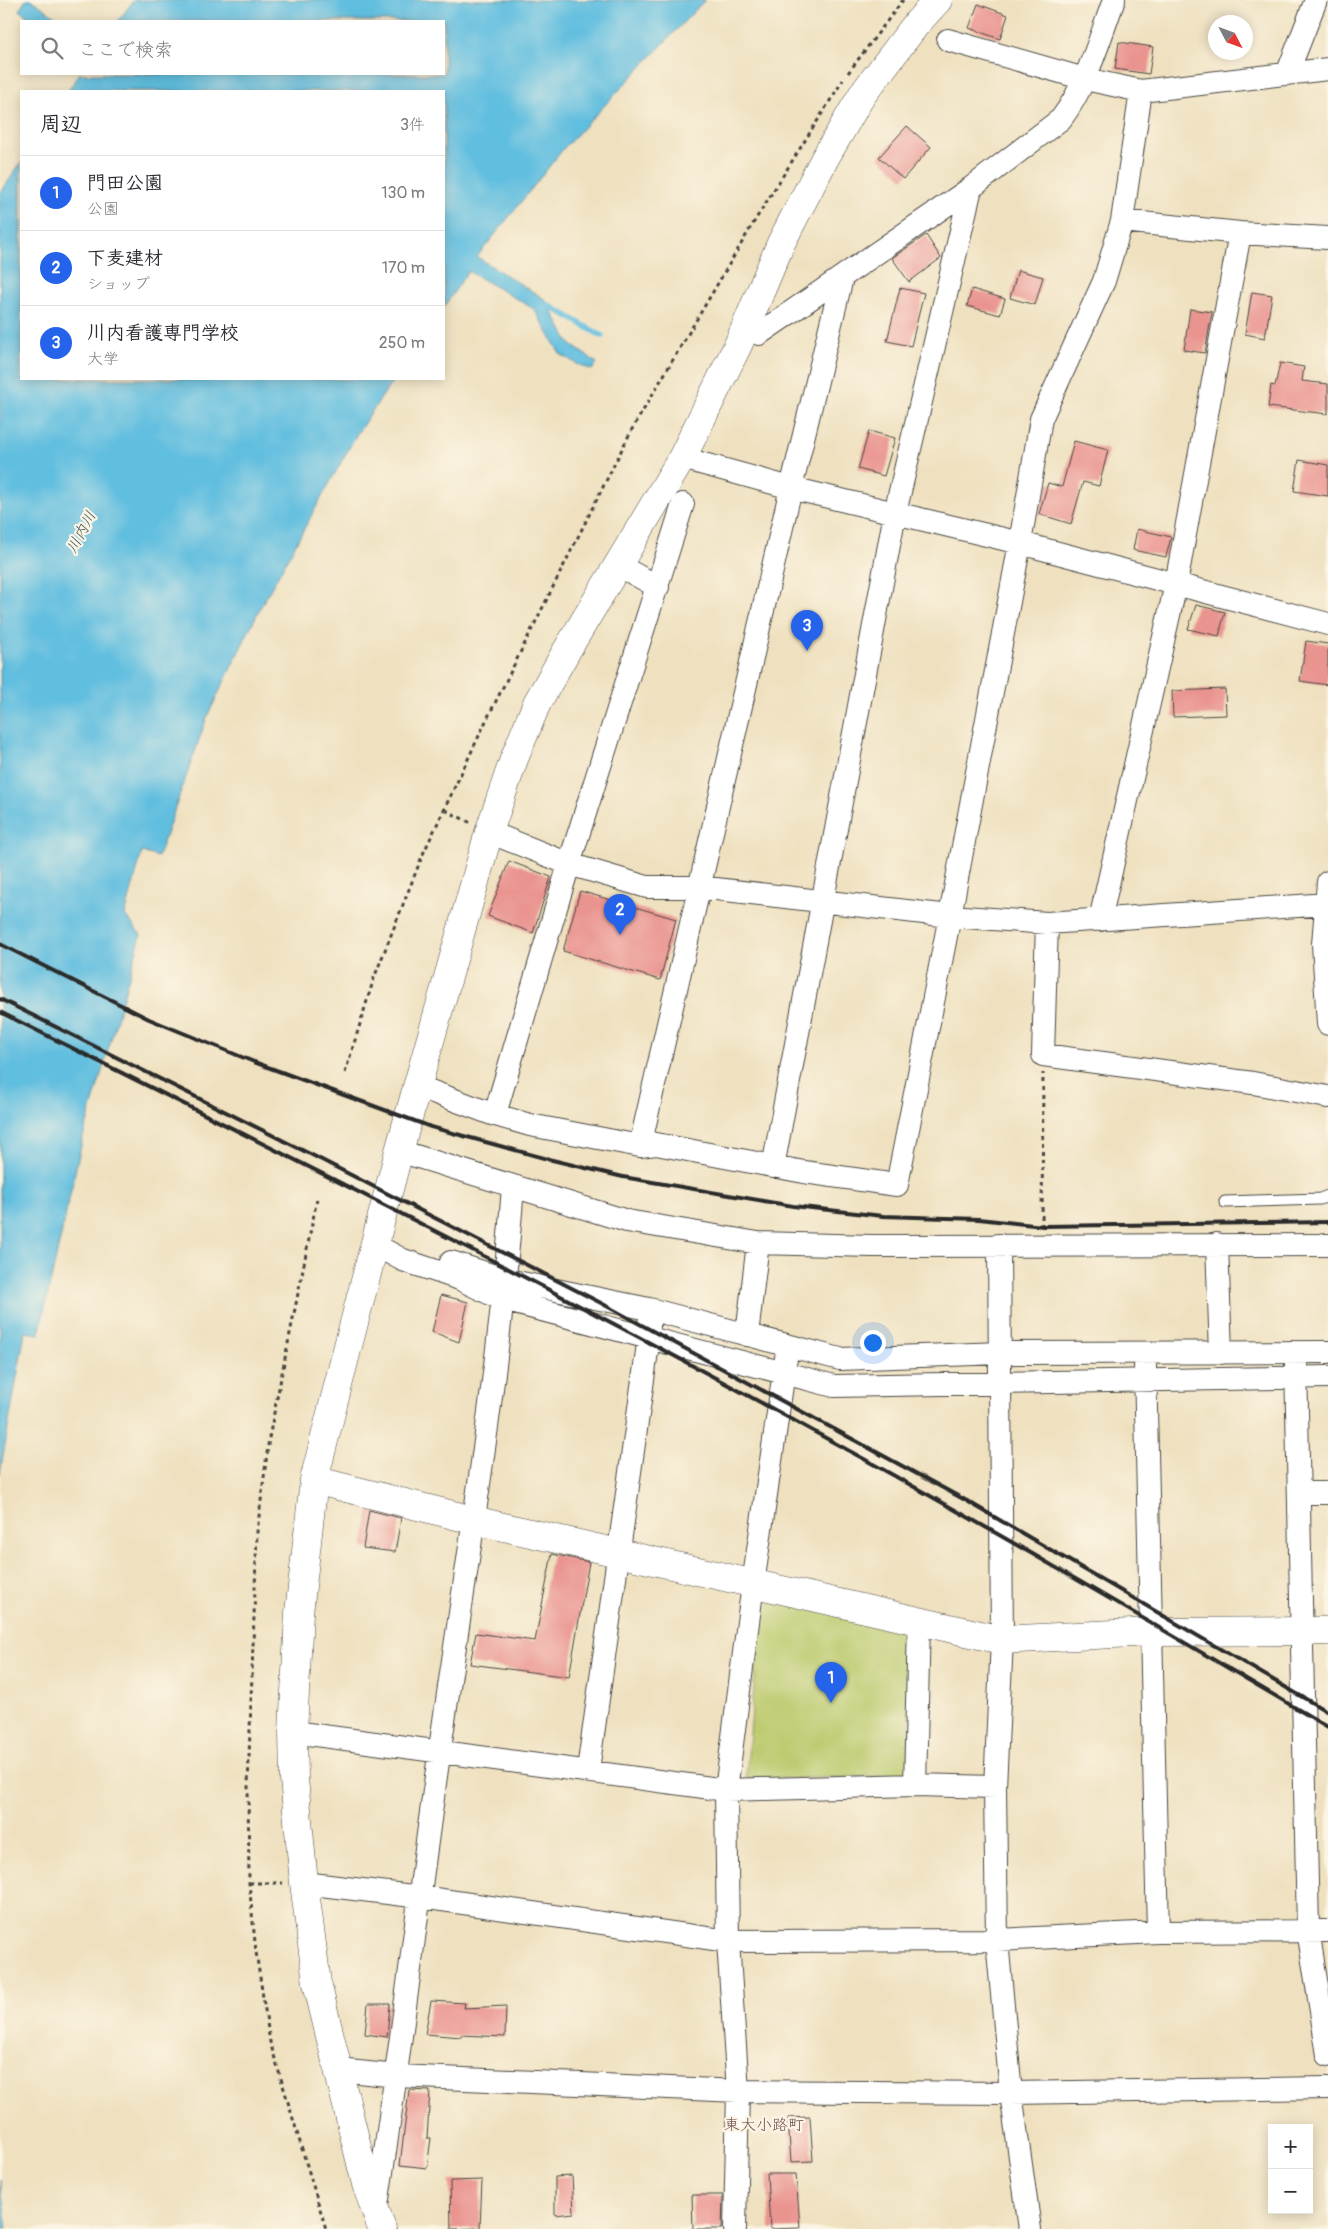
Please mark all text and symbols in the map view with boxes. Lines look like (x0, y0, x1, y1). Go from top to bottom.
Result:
north arrow (1208, 15, 1253, 60)
search box (20, 20, 445, 75)
icon: search (38, 34, 66, 62)
text: ここで検索 (78, 38, 173, 62)
text: 周辺 (40, 111, 82, 138)
text: 3件 (400, 115, 425, 135)
text: 門田公園 (87, 171, 163, 195)
text: 1 (53, 183, 59, 203)
text: 130 m (381, 183, 425, 203)
text: 公園 (87, 199, 119, 219)
text: 下麦建材 (87, 246, 163, 270)
text: 2 (52, 258, 60, 278)
text: 170 m (382, 258, 425, 278)
text: ショップ (87, 274, 150, 294)
text: 川内看護専門学校 (87, 321, 239, 345)
text: 3 (52, 333, 60, 353)
text: 250 m (379, 333, 425, 353)
text: 大学 (87, 349, 119, 369)
water label: 川内川 (62, 508, 100, 557)
pin: 3 (791, 610, 823, 651)
pin: 2 (604, 894, 636, 935)
your location (860, 1330, 886, 1356)
pin: 1 (815, 1662, 847, 1703)
district label: 東大小路町 (724, 2115, 804, 2135)
map controls (1268, 2124, 1313, 2214)
button: + (1268, 2124, 1313, 2169)
button: − (1268, 2169, 1313, 2214)

